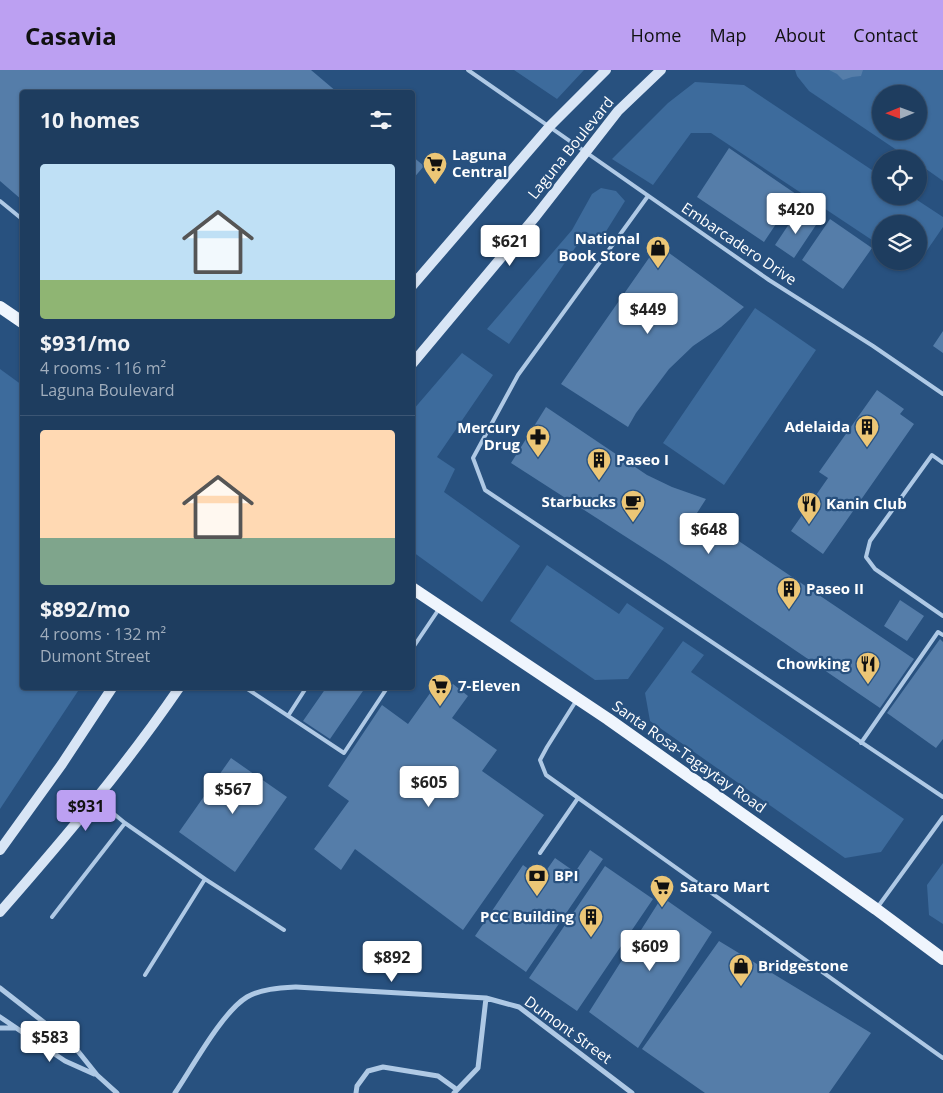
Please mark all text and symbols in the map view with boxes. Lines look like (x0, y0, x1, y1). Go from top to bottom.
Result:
text: Casavia (25, 19, 117, 52)
text: Home (631, 23, 681, 47)
text: Map (709, 23, 747, 47)
text: About (775, 23, 825, 47)
text: Contact (853, 23, 918, 47)
north arrow (872, 85, 928, 140)
map controls (872, 85, 927, 270)
street label: Laguna Boulevard (523, 92, 618, 203)
text: 10 homes (40, 106, 140, 134)
icon: filters (367, 106, 395, 134)
place label: Laguna Central (452, 144, 507, 181)
button: locate (872, 150, 927, 205)
supermarket icon: Laguna Central (422, 151, 448, 185)
pin: $420 (766, 192, 826, 235)
icon: home (173, 197, 263, 287)
street label: Embarcadero Drive (678, 197, 801, 289)
text: $420 (778, 198, 814, 220)
button: layers (872, 215, 927, 270)
pin: $621 (480, 224, 540, 267)
place label: National Book Store (558, 228, 640, 265)
text: $621 (492, 230, 528, 252)
shop icon: National Book Store (645, 235, 671, 269)
pin: $449 (618, 292, 678, 335)
text: $449 (630, 298, 666, 320)
text: $931/mo (40, 329, 130, 357)
text: 4 rooms · 116 m² (40, 357, 166, 379)
text: Laguna Boulevard (40, 379, 175, 401)
building icon: Adelaida (854, 414, 880, 448)
place label: Adelaida (785, 416, 850, 436)
place label: Mercury Drug (457, 417, 521, 454)
pharmacy icon: Mercury Drug (525, 424, 551, 458)
building icon: Paseo I (586, 447, 612, 481)
place label: Paseo I (616, 449, 669, 469)
icon: home (173, 462, 263, 552)
cafe icon: Starbucks (620, 489, 646, 523)
place label: Starbucks (542, 491, 616, 511)
restaurant icon: Kanin Club (796, 491, 822, 525)
place label: Kanin Club (826, 493, 907, 513)
pin: $648 (679, 512, 739, 555)
text: $648 (691, 518, 727, 540)
building icon: Paseo II (776, 576, 802, 610)
place label: Paseo II (806, 578, 864, 598)
text: $892/mo (40, 595, 130, 623)
text: 4 rooms · 132 m² (40, 623, 166, 645)
text: Dumont Street (40, 645, 150, 667)
restaurant icon: Chowking (855, 651, 881, 685)
place label: Chowking (776, 653, 851, 673)
supermarket icon: 7-Eleven (427, 673, 453, 707)
place label: 7-Eleven (458, 675, 521, 695)
street label: Santa Rosa-Tagaytay Road (609, 695, 770, 817)
pin: $605 (399, 766, 459, 808)
text: $605 (411, 771, 447, 793)
pin: $567 (203, 772, 263, 815)
text: $567 (215, 778, 251, 800)
pin: $931 (56, 790, 116, 832)
text: $931 (68, 795, 104, 817)
bank icon: BPI (524, 863, 550, 897)
place label: BPI (554, 865, 578, 885)
supermarket icon: Sataro Mart (649, 874, 675, 908)
place label: Sataro Mart (680, 876, 770, 896)
building icon: PCC Building (578, 904, 604, 938)
place label: PCC Building (480, 906, 575, 926)
pin: $609 (620, 930, 680, 972)
text: $609 (632, 935, 668, 957)
pin: $892 (362, 940, 422, 983)
text: $892 (374, 946, 410, 968)
shop icon: Bridgestone (728, 953, 754, 987)
place label: Bridgestone (758, 955, 848, 975)
street label: Dumont Street (521, 991, 616, 1068)
pin: $583 (20, 1020, 80, 1063)
text: $583 (32, 1026, 68, 1048)

